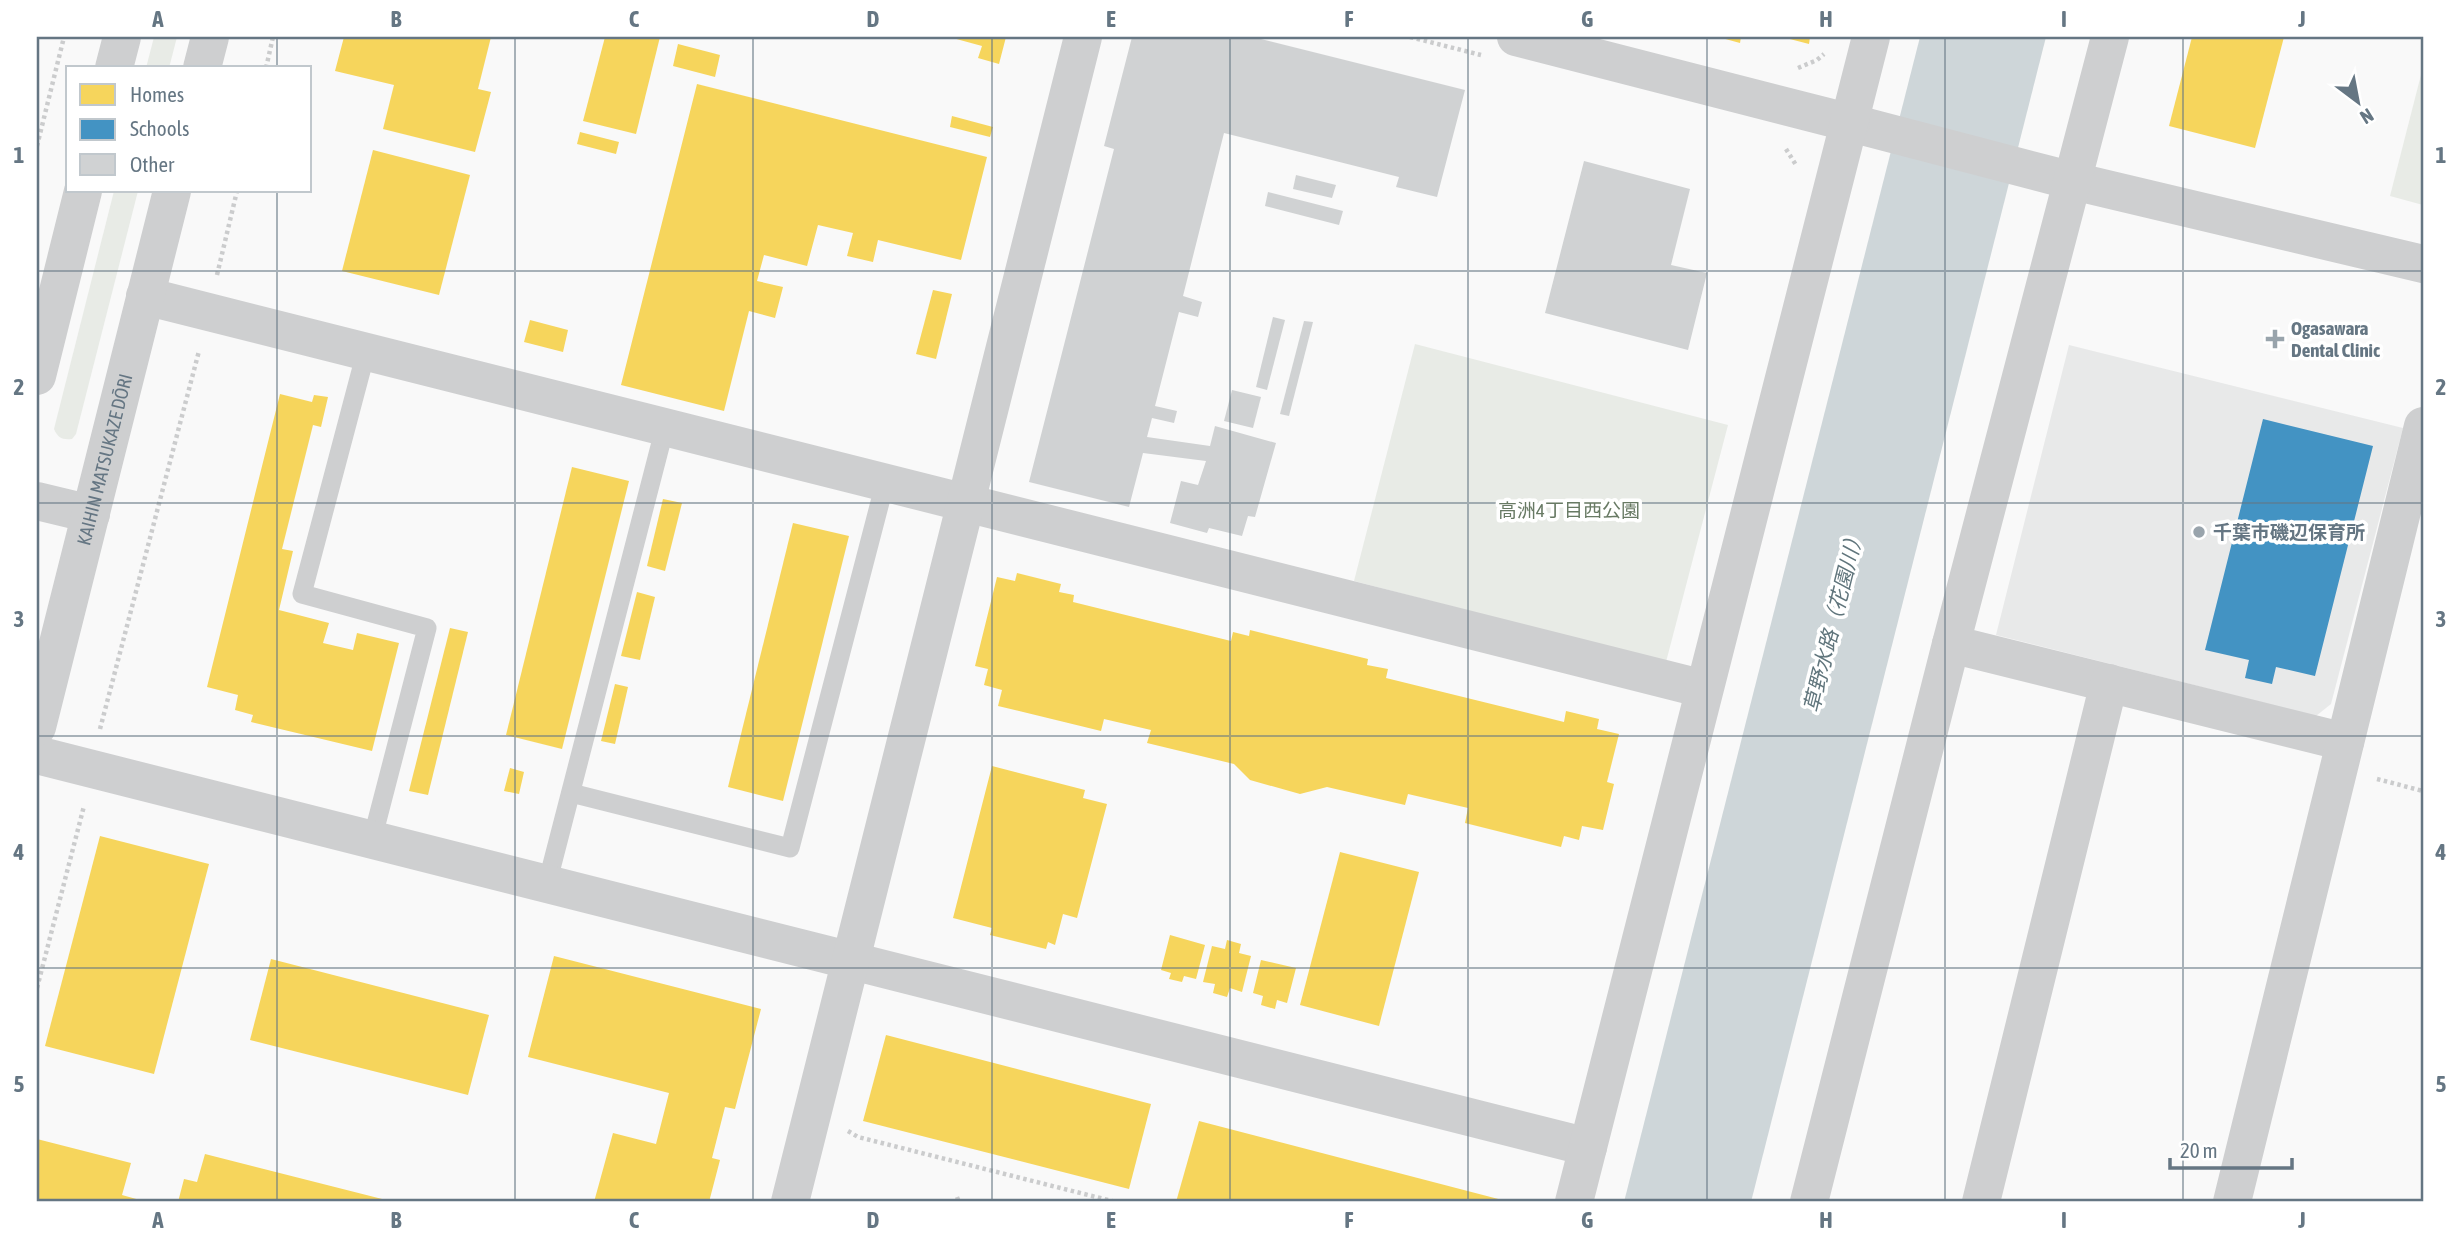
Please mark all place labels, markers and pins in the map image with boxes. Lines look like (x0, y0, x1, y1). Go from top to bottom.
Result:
place label: Ogasawara Dental Clinic (2291, 317, 2380, 361)
marker: Ogasawara Dental Clinic (2265, 329, 2285, 349)
place label: 千葉市磯辺保育所 (2213, 521, 2365, 543)
marker: 千葉市磯辺保育所 (2191, 524, 2207, 540)

